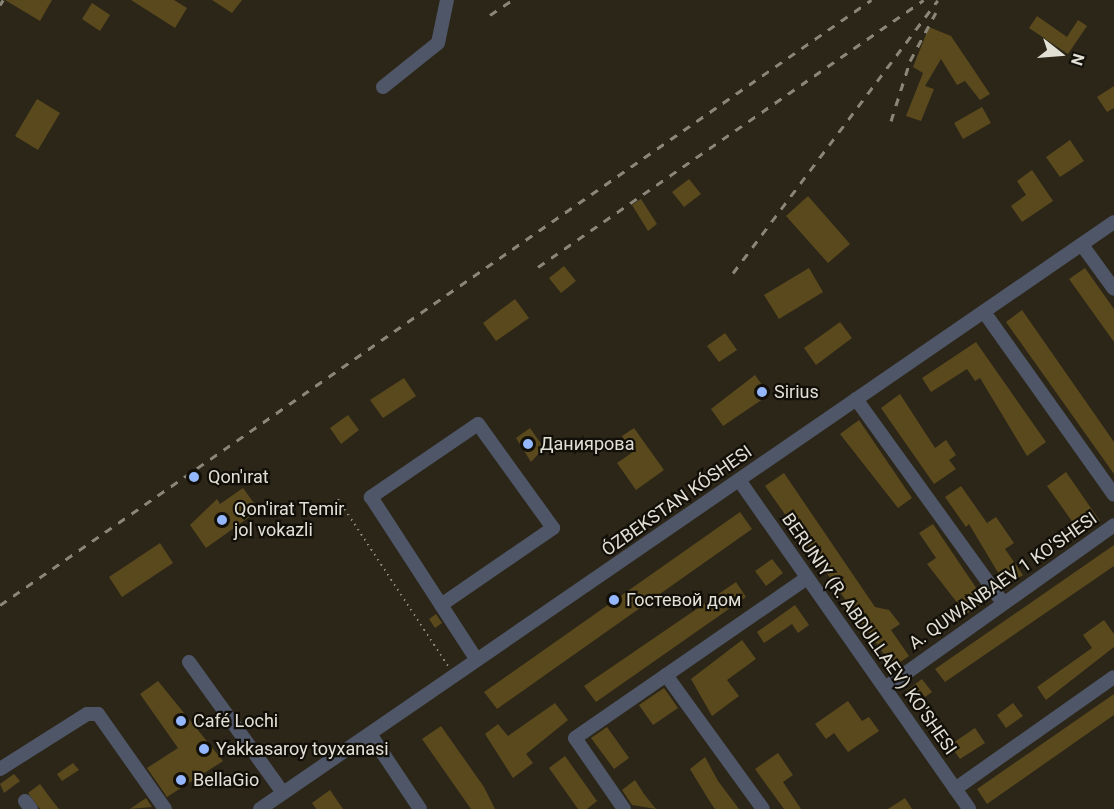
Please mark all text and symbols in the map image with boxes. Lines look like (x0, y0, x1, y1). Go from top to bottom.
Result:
north arrow (1030, 24, 1090, 84)
text: N (1067, 51, 1088, 68)
place label: Sirius (774, 381, 819, 403)
marker: Sirius (755, 385, 769, 399)
place label: Даниярова (540, 433, 634, 455)
marker: Даниярова (521, 437, 535, 451)
street label: ÓZBEKSTAN KÓSHESI (598, 441, 756, 561)
place label: Qon'ırat (208, 466, 269, 488)
marker: Qon'ırat (185, 468, 203, 486)
place label: Qon'irat Temir jol vokazli (234, 499, 345, 542)
street label: A. QUWANBAEV 1 KO'SHESI (905, 508, 1101, 654)
street label: BERUNIY (R. ABDULLAEV) KO'SHESI (777, 509, 961, 759)
marker: Qon'irat Temir jol vokazli (215, 513, 229, 527)
place label: Гостевой дом (626, 589, 741, 611)
marker: Гостевой дом (607, 593, 621, 607)
place label: Café Lochi (193, 710, 278, 732)
marker: Café Lochi (174, 714, 188, 728)
place label: Yakkasaroy toyxanasi (216, 738, 389, 760)
marker: Yakkasaroy toyxanasi (197, 742, 211, 756)
place label: BellaGio (193, 769, 259, 791)
marker: BellaGio (174, 773, 188, 787)

